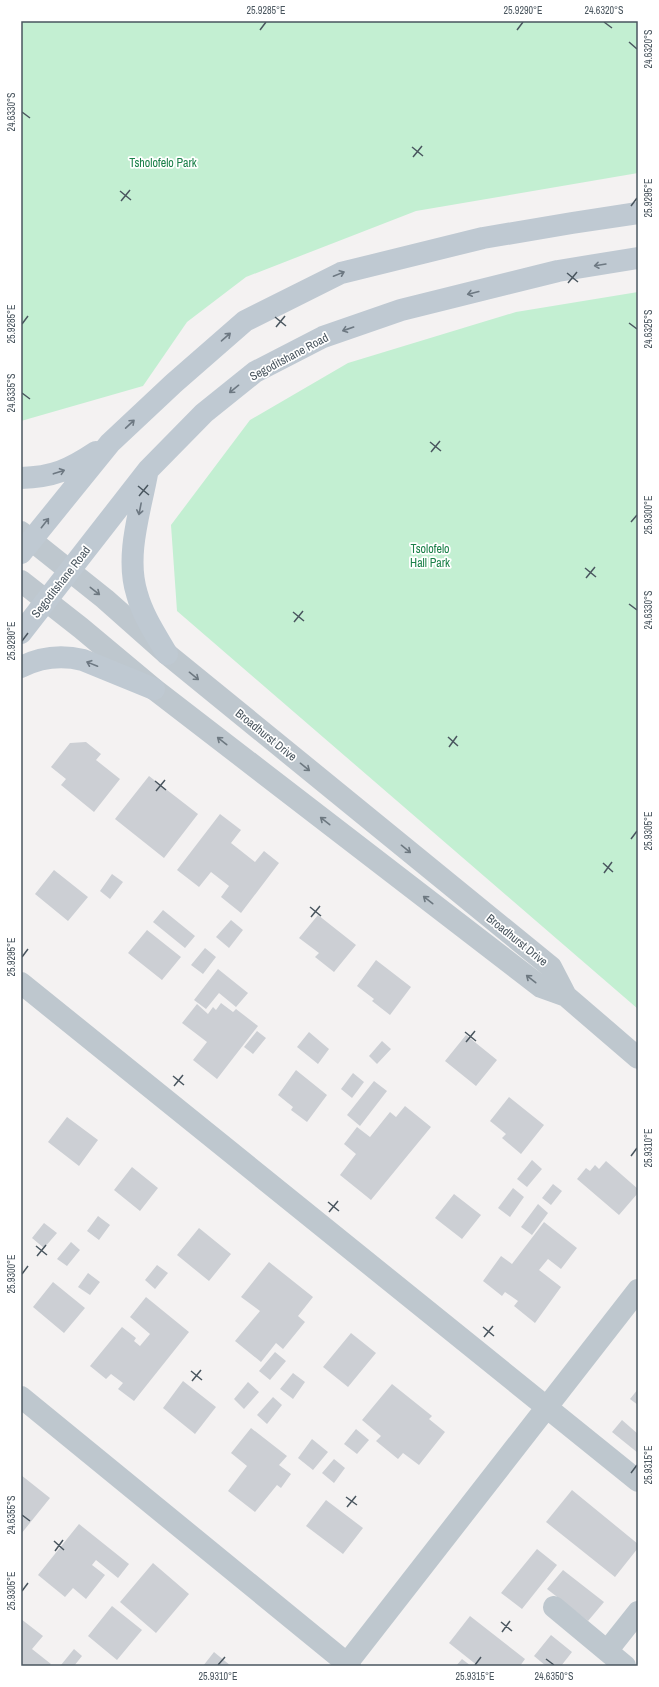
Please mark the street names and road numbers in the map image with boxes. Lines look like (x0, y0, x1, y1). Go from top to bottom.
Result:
street label: Segoditshane Road (247, 330, 331, 384)
street label: Segoditshane Road (28, 543, 94, 621)
street label: Broadhurst Drive (232, 705, 300, 765)
street label: Broadhurst Drive (483, 910, 551, 970)

